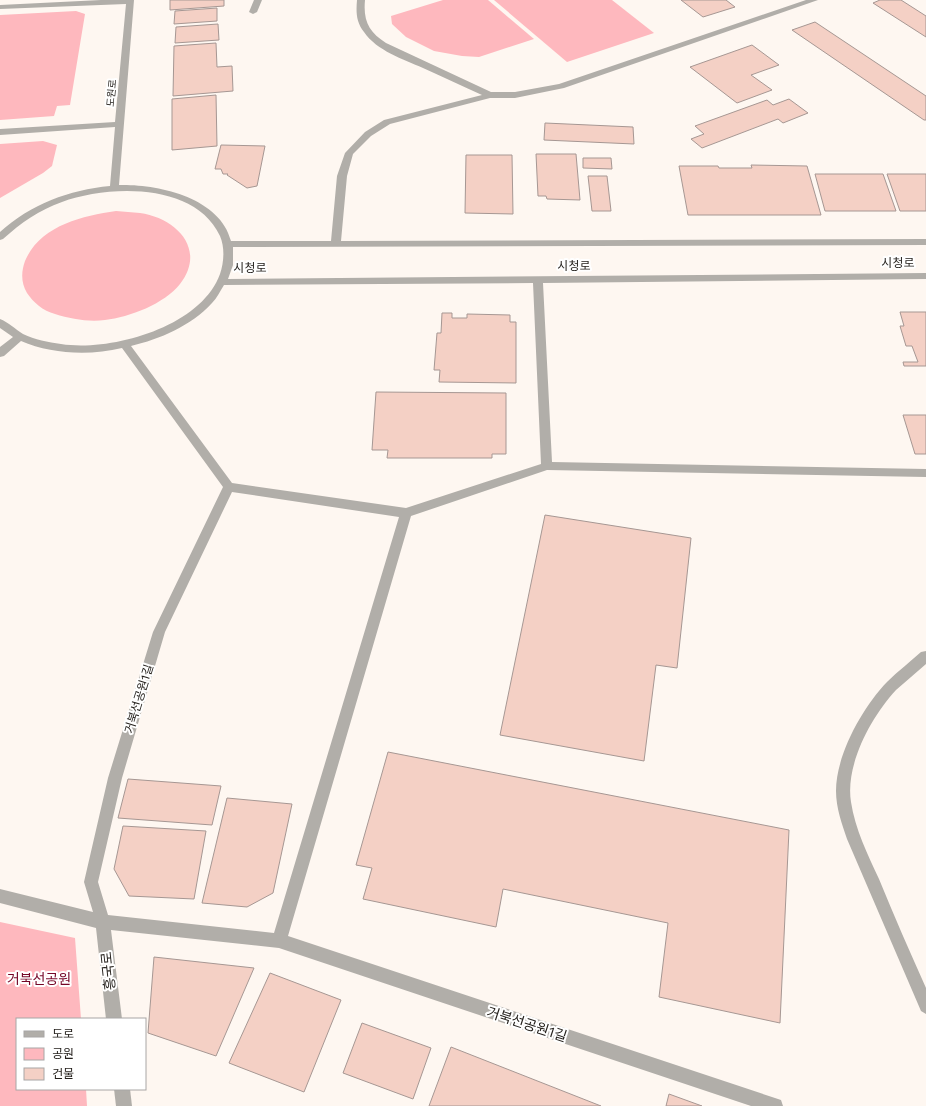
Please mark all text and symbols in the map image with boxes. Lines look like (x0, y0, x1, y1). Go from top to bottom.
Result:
street label: 도원로 (104, 79, 118, 107)
street label: 시청로 (881, 255, 915, 269)
street label: 시청로 (557, 258, 591, 272)
street label: 시청로 (233, 260, 267, 274)
street label: 거북선공원1길 (121, 663, 155, 735)
street label: 흥국로 (97, 951, 118, 991)
park label: 거북선공원 (7, 970, 71, 987)
street label: 거북선공원1길 (485, 1003, 569, 1044)
legend (16, 1018, 146, 1090)
text: 도로 (52, 1026, 74, 1040)
text: 공원 (52, 1046, 74, 1060)
text: 건물 (52, 1066, 74, 1080)

